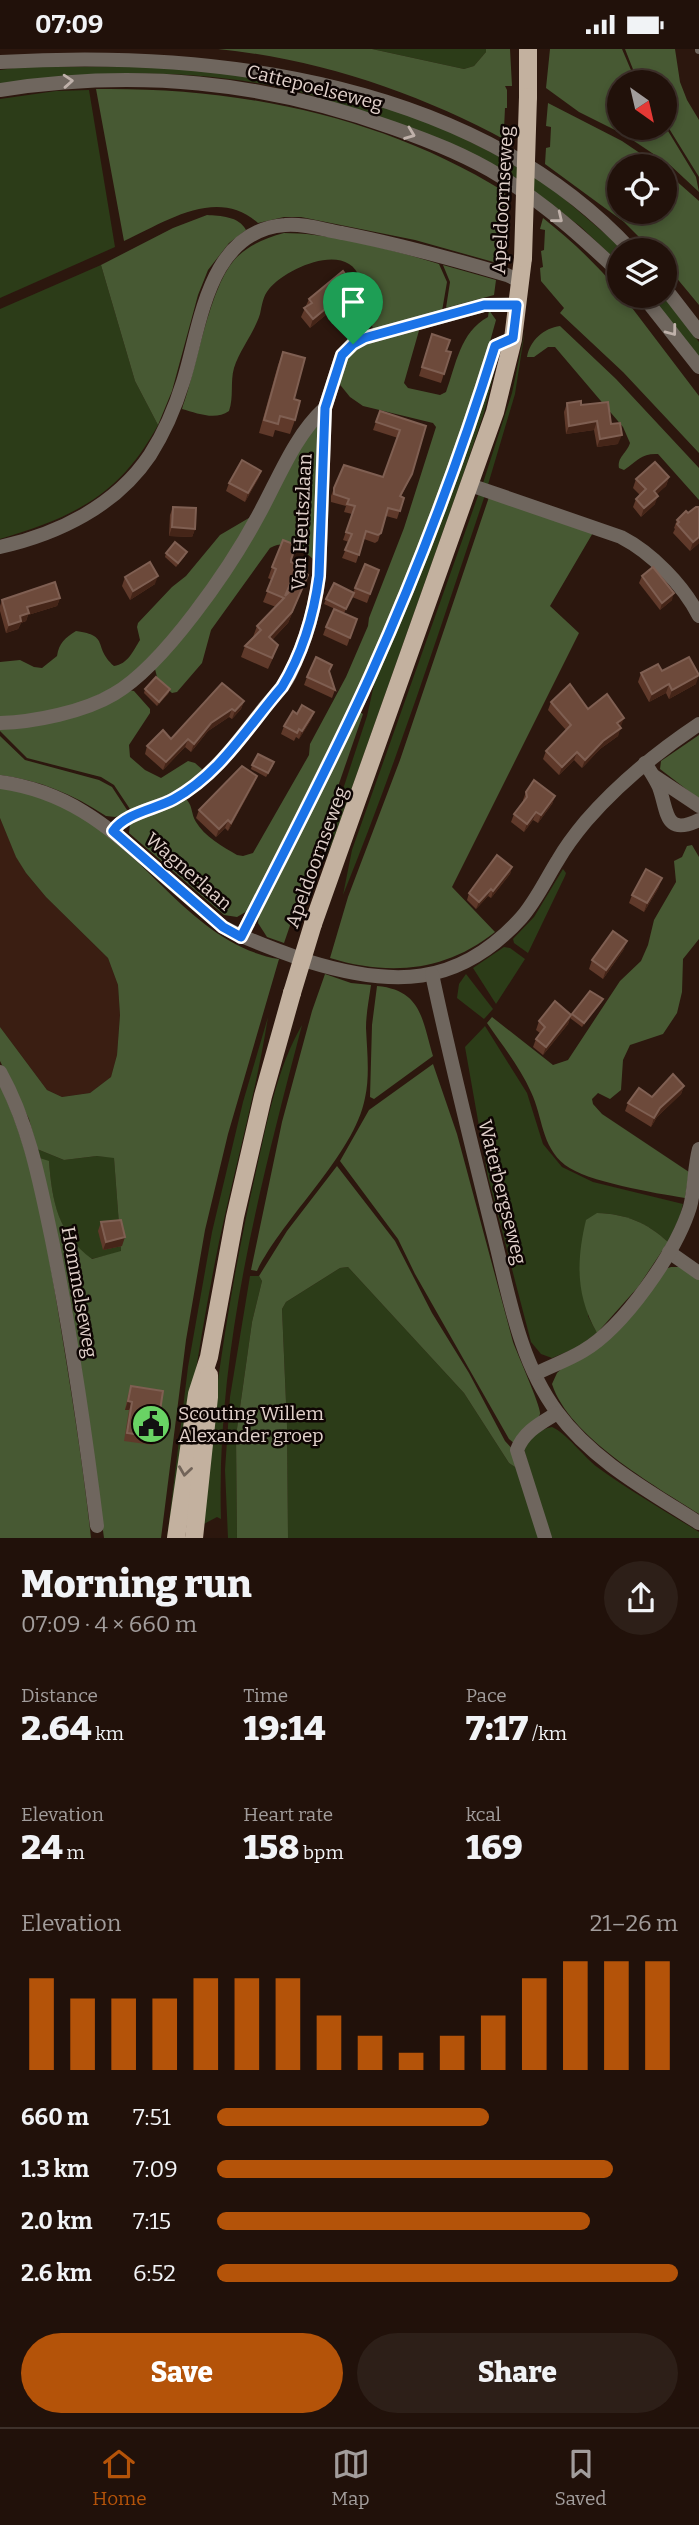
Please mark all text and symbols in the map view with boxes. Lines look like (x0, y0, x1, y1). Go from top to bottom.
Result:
text: 07:09 (35, 9, 103, 40)
street label: Cattepoelseweg (245, 59, 386, 116)
north arrow (607, 70, 677, 140)
map controls (607, 70, 677, 308)
one-way arrow (62, 74, 73, 89)
street label: Apeldoornseweg (487, 125, 518, 275)
one-way arrow (404, 126, 416, 140)
button: locate (607, 154, 677, 224)
one-way arrow (551, 209, 563, 222)
button: layers (607, 238, 677, 308)
pin (323, 272, 383, 344)
icon: arrive (334, 283, 372, 321)
one-way arrow (663, 323, 676, 335)
street label: Van Heutszlaan (286, 453, 317, 591)
street label: Apeldoornseweg (280, 783, 353, 931)
street label: Wagnerlaan (141, 828, 237, 915)
street label: Waterbergseweg (473, 1117, 532, 1267)
street label: Hommelseweg (57, 1225, 102, 1360)
place label: Scouting Willem Alexander groep (178, 1402, 324, 1447)
public building icon: Scouting Willem Alexander groep (130, 1403, 172, 1445)
one-way arrow (178, 1466, 193, 1477)
text: Morning run (21, 1561, 252, 1607)
button: share (604, 1561, 678, 1635)
text: 07:09 · 4 × 660 m (21, 1610, 197, 1638)
text: Distance (21, 1684, 98, 1707)
text: Time (243, 1684, 288, 1707)
text: Pace (466, 1684, 507, 1707)
text: 2.64 (21, 1707, 92, 1749)
text: 19:14 (243, 1707, 325, 1749)
text: 7:17 (466, 1707, 528, 1749)
text: km (92, 1722, 124, 1745)
text: /km (528, 1722, 567, 1745)
text: Elevation (21, 1803, 104, 1826)
text: Heart rate (243, 1803, 333, 1826)
text: kcal (466, 1803, 501, 1826)
text: 24 (21, 1826, 63, 1868)
text: 158 (243, 1826, 299, 1868)
text: 169 (466, 1826, 523, 1868)
text: m (63, 1841, 85, 1864)
text: bpm (299, 1841, 344, 1864)
text: Elevation (21, 1909, 121, 1937)
text: 21–26 m (590, 1909, 678, 1937)
text: 660 m (21, 2103, 89, 2131)
text: 7:51 (133, 2103, 171, 2131)
text: 1.3 km (21, 2155, 89, 2183)
text: 7:09 (133, 2155, 178, 2183)
text: 2.0 km (21, 2207, 92, 2235)
text: 7:15 (133, 2207, 171, 2235)
text: 2.6 km (21, 2259, 92, 2287)
text: 6:52 (133, 2259, 176, 2287)
button: Save (21, 2333, 343, 2413)
button: Share (357, 2333, 678, 2413)
tab: Home (92, 2445, 147, 2510)
tab: Map (331, 2445, 370, 2510)
tab: Saved (554, 2445, 607, 2510)

